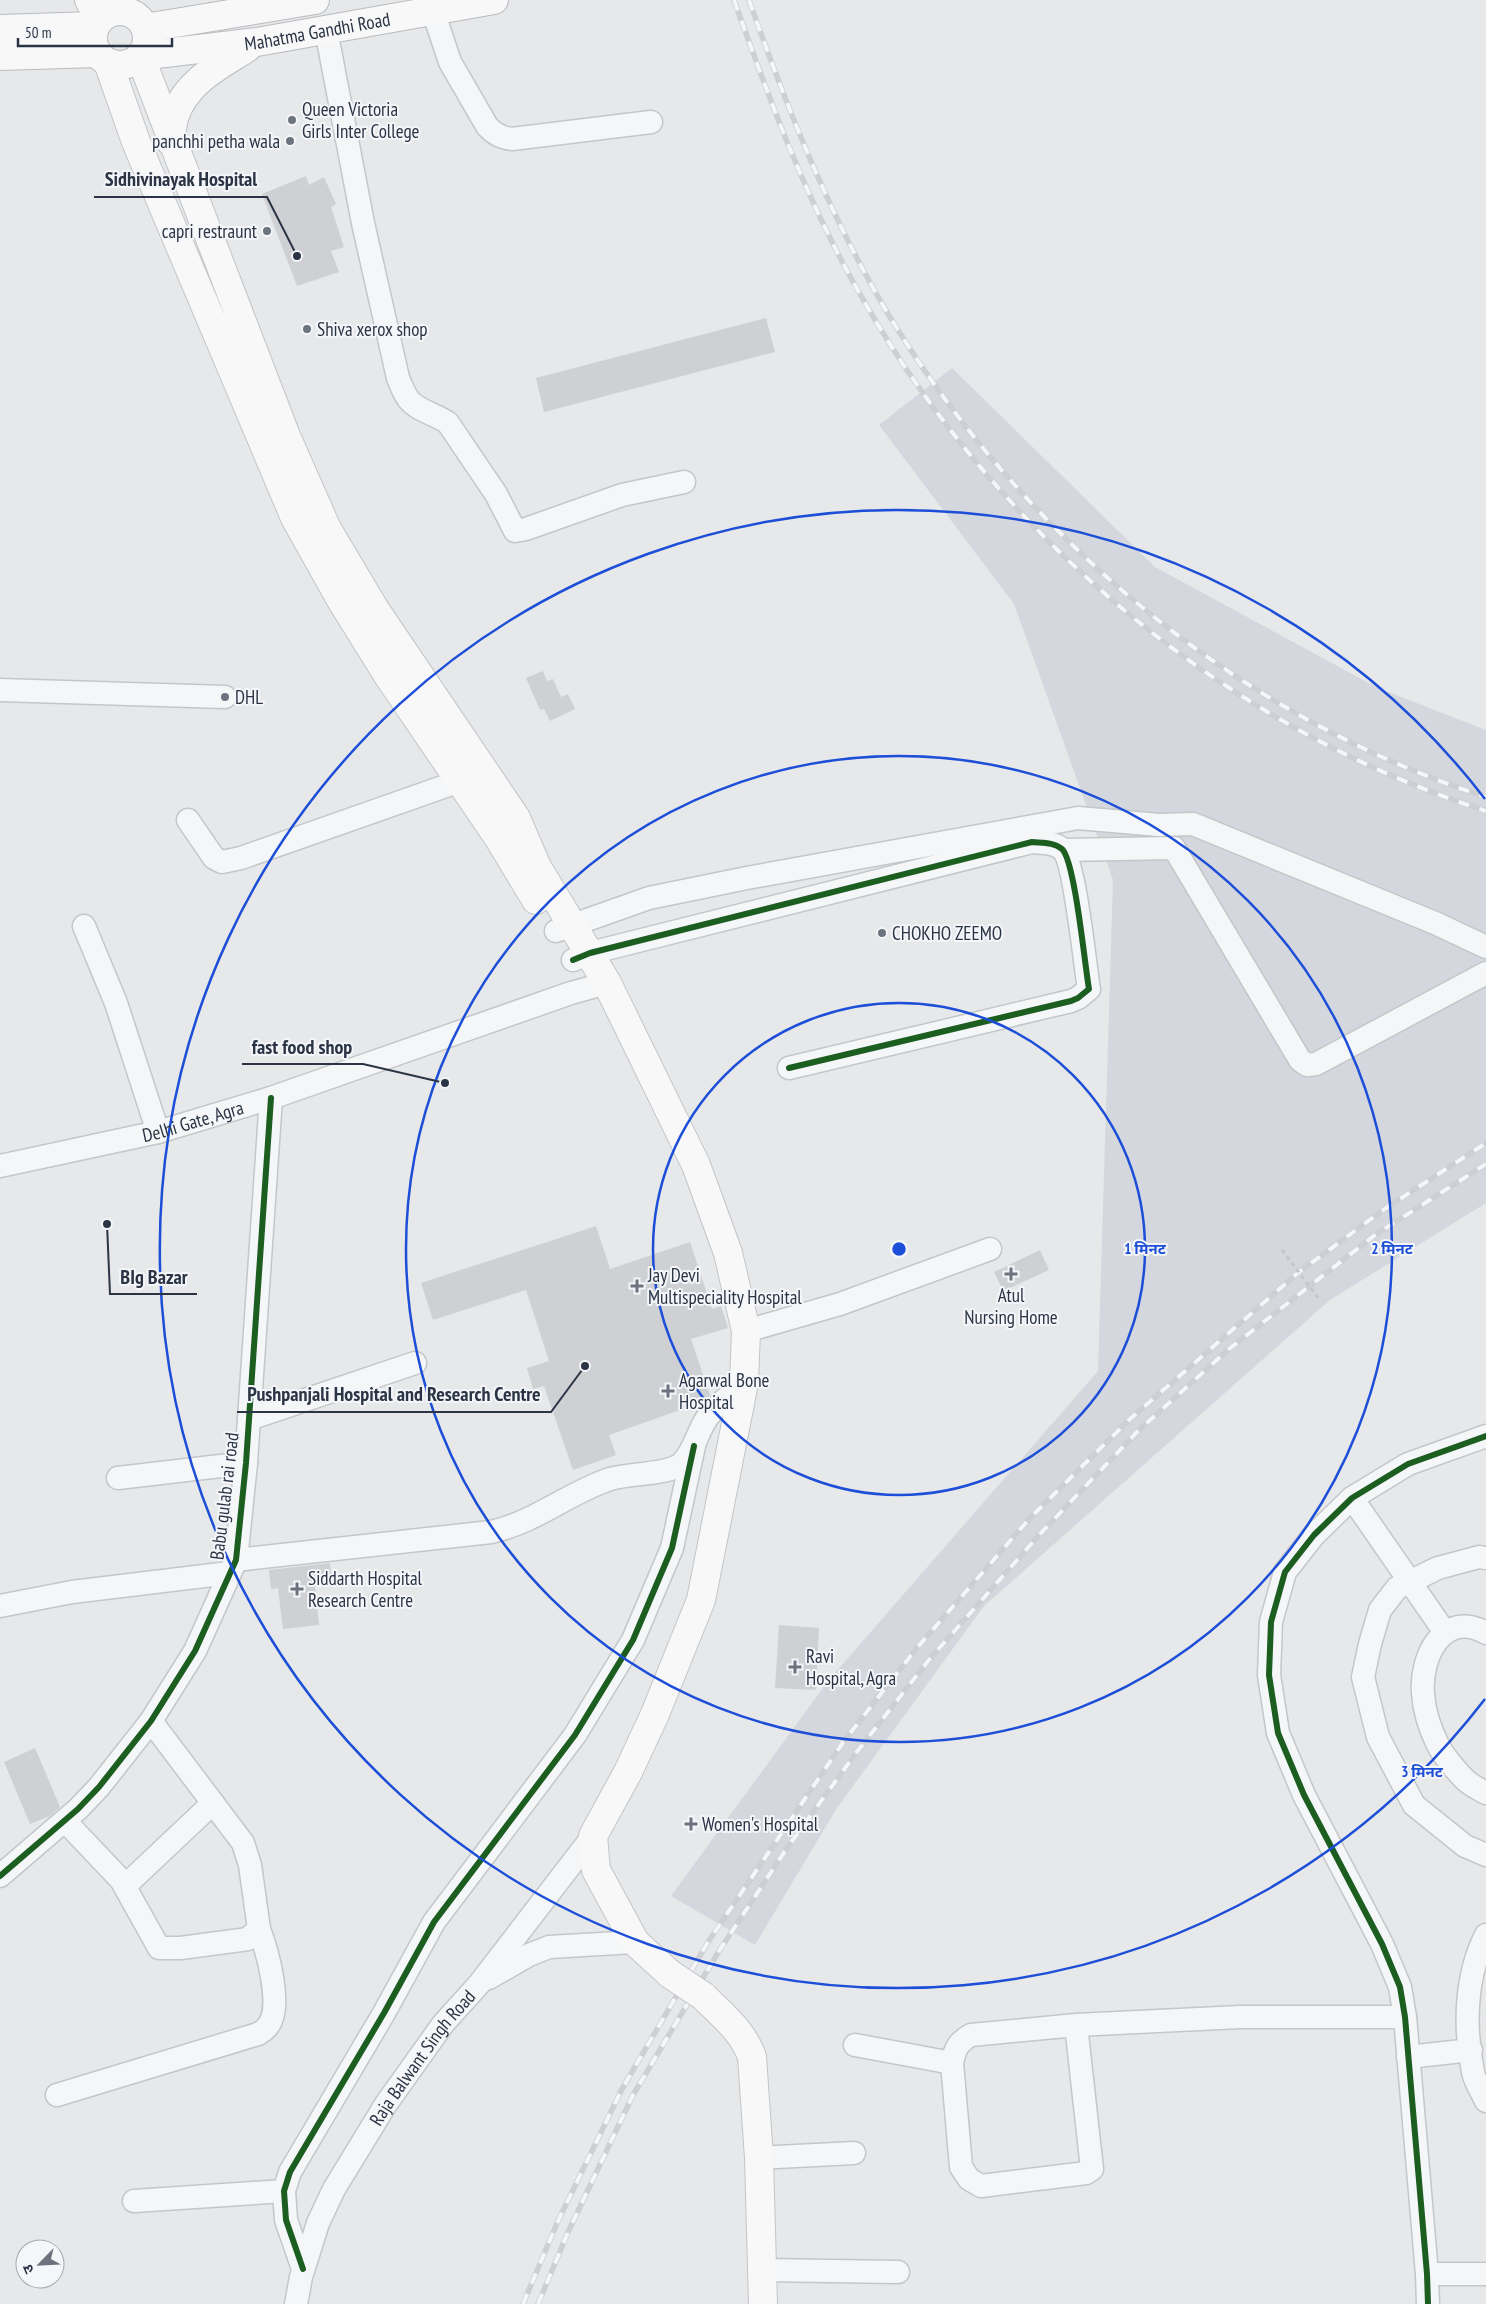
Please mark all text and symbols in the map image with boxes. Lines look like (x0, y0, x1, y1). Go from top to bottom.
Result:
street label: Mahatma Gandhi Road (243, 7, 392, 55)
scale bar (18, 15, 171, 47)
text: 50 m (25, 23, 51, 42)
place label: Queen Victoria Girls Inter College (302, 97, 420, 143)
marker: Queen Victoria Girls Inter College (286, 114, 298, 126)
place label: panchhi petha wala (152, 129, 280, 153)
marker: panchhi petha wala (284, 135, 296, 147)
callout: Sidhivinayak Hospital (94, 162, 267, 197)
text: Sidhivinayak Hospital (105, 166, 257, 192)
place label: capri restraunt (162, 219, 258, 243)
marker: capri restraunt (261, 225, 273, 237)
place label: Shiva xerox shop (317, 317, 428, 341)
marker: Shiva xerox shop (301, 323, 313, 335)
place label: DHL (235, 685, 263, 709)
marker: DHL (219, 691, 231, 703)
place label: CHOKHO ZEEMO (892, 921, 1002, 945)
marker: CHOKHO ZEEMO (876, 927, 888, 939)
callout: fast food shop (242, 1029, 363, 1064)
text: fast food shop (252, 1034, 352, 1060)
street label: Delhi Gate, Agra (140, 1095, 246, 1147)
text: 1 मिनट (1124, 1239, 1167, 1258)
text: 2 मिनट (1371, 1239, 1414, 1258)
centre of rings (890, 1240, 908, 1258)
callout: BIg Bazar (110, 1259, 197, 1294)
place label: Jay Devi Multispeciality Hospital (647, 1263, 802, 1309)
text: BIg Bazar (120, 1264, 188, 1290)
marker: Atul Nursing Home (1004, 1267, 1018, 1281)
marker: Jay Devi Multispeciality Hospital (630, 1279, 644, 1293)
place label: Atul Nursing Home (964, 1283, 1058, 1329)
place label: Agarwal Bone Hospital (679, 1368, 770, 1414)
callout: Pushpanjali Hospital and Research Centre (237, 1377, 551, 1412)
text: Pushpanjali Hospital and Research Centre (247, 1381, 541, 1407)
marker: Agarwal Bone Hospital (661, 1384, 675, 1398)
street label: Babu gulab rai road (204, 1431, 244, 1561)
place label: Siddarth Hospital Research Centre (308, 1566, 423, 1612)
marker: Siddarth Hospital Research Centre (290, 1582, 304, 1596)
place label: Ravi Hospital, Agra (806, 1644, 896, 1690)
marker: Ravi Hospital, Agra (788, 1660, 802, 1674)
text: 3 मिनट (1401, 1762, 1444, 1781)
place label: Women's Hospital (702, 1812, 819, 1836)
marker: Women's Hospital (684, 1817, 698, 1831)
street label: Raja Balwant Singh Road (364, 1985, 480, 2130)
north arrow (15, 2239, 65, 2289)
text: उ (18, 2261, 38, 2277)

